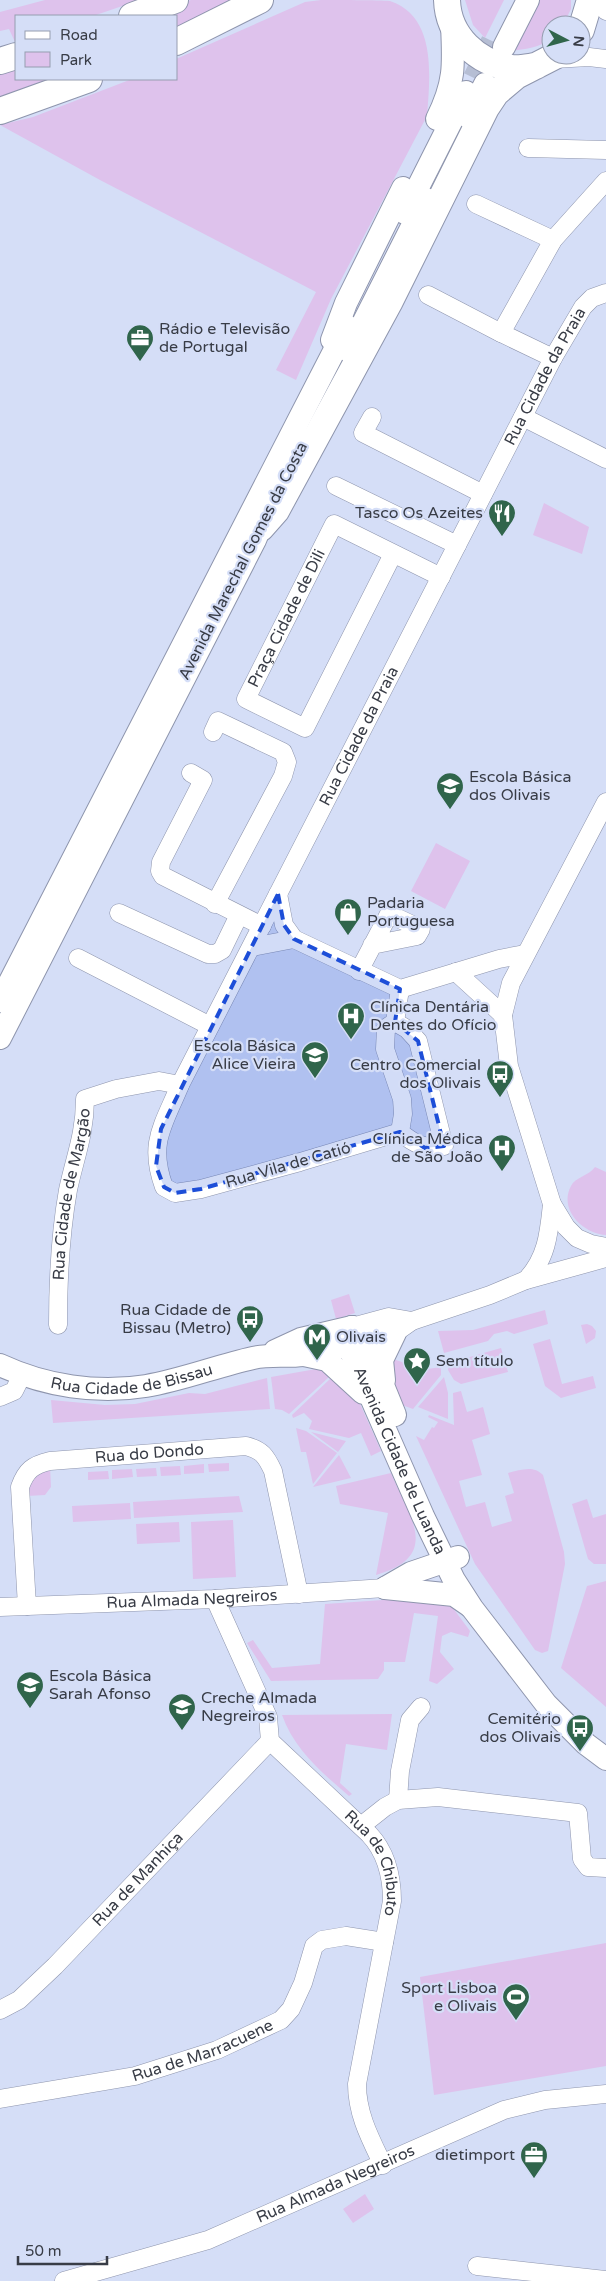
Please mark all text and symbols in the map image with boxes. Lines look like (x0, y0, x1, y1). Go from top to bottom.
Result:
legend (15, 15, 178, 80)
north arrow (541, 15, 591, 65)
text: Road (60, 26, 98, 44)
text: N (569, 35, 587, 48)
text: Park (60, 51, 92, 69)
street label: Rua Cidade da Praia (500, 304, 590, 449)
place label: Rádio e Televisão de Portugal (159, 319, 290, 357)
office icon: Rádio e Televisão de Portugal (125, 323, 155, 362)
street label: Avenida Marechal Gomes da Costa (174, 439, 312, 683)
restaurant icon: Tasco Os Azeites (487, 498, 517, 537)
place label: Tasco Os Azeites (355, 503, 483, 523)
street label: Praça Cidade de Dili (243, 546, 330, 691)
street label: Rua Cidade da Praia (315, 663, 403, 809)
place label: Escola Básica dos Olivais (469, 767, 571, 805)
school or university icon: Escola Básica dos Olivais (435, 771, 465, 810)
place label: Padaria Portuguesa (367, 893, 455, 931)
shop icon: Padaria Portuguesa (333, 897, 363, 936)
place label: Clínica Dentária Dentes do Ofício (370, 997, 497, 1035)
hospital icon: Clínica Dentária Dentes do Ofício (336, 1001, 366, 1040)
place label: Escola Básica Alice Vieira (194, 1036, 296, 1074)
school or university icon: Escola Básica Alice Vieira (300, 1040, 330, 1079)
place label: Centro Comercial dos Olivais (350, 1055, 481, 1093)
bus stop icon: Centro Comercial dos Olivais (485, 1059, 515, 1098)
street label: Rua Cidade de Margão (49, 1107, 95, 1281)
place label: Clínica Médica de São João (373, 1129, 483, 1167)
hospital icon: Clínica Médica de São João (487, 1133, 517, 1172)
street label: Rua Vila de Catió (223, 1138, 353, 1192)
place label: Rua Cidade de Bissau (Metro) (120, 1300, 231, 1338)
bus stop icon: Rua Cidade de Bissau (Metro) (235, 1304, 265, 1343)
metro station icon: Olivais (302, 1322, 332, 1361)
place label: Olivais (336, 1327, 386, 1347)
place icon: Sem título (402, 1346, 432, 1385)
place label: Sem título (436, 1351, 513, 1371)
street label: Rua Cidade de Bissau (49, 1359, 215, 1399)
street label: Avenida Cidade de Luanda (349, 1364, 450, 1558)
street label: Rua do Dondo (94, 1439, 205, 1468)
street label: Rua Almada Negreiros (106, 1585, 278, 1613)
place label: Escola Básica Sarah Afonso (49, 1666, 151, 1704)
school or university icon: Escola Básica Sarah Afonso (15, 1670, 45, 1709)
place label: Creche Almada Negreiros (201, 1688, 317, 1726)
school or university icon: Creche Almada Negreiros (167, 1692, 197, 1731)
place label: Cemitério dos Olivais (479, 1709, 561, 1747)
bus stop icon: Cemitério dos Olivais (565, 1713, 595, 1752)
street label: Rua de Chibuto (340, 1806, 402, 1918)
street label: Rua de Manhiça (88, 1828, 188, 1931)
place label: Sport Lisboa e Olivais (401, 1978, 497, 2016)
sports icon: Sport Lisboa e Olivais (501, 1982, 531, 2021)
street label: Rua de Marracuene (129, 2015, 276, 2086)
street label: Rua Almada Negreiros (253, 2140, 418, 2228)
office icon: dietimport (519, 2140, 549, 2179)
place label: dietimport (435, 2145, 515, 2165)
scale bar (18, 2234, 106, 2266)
text: 50 m (25, 2242, 62, 2260)

